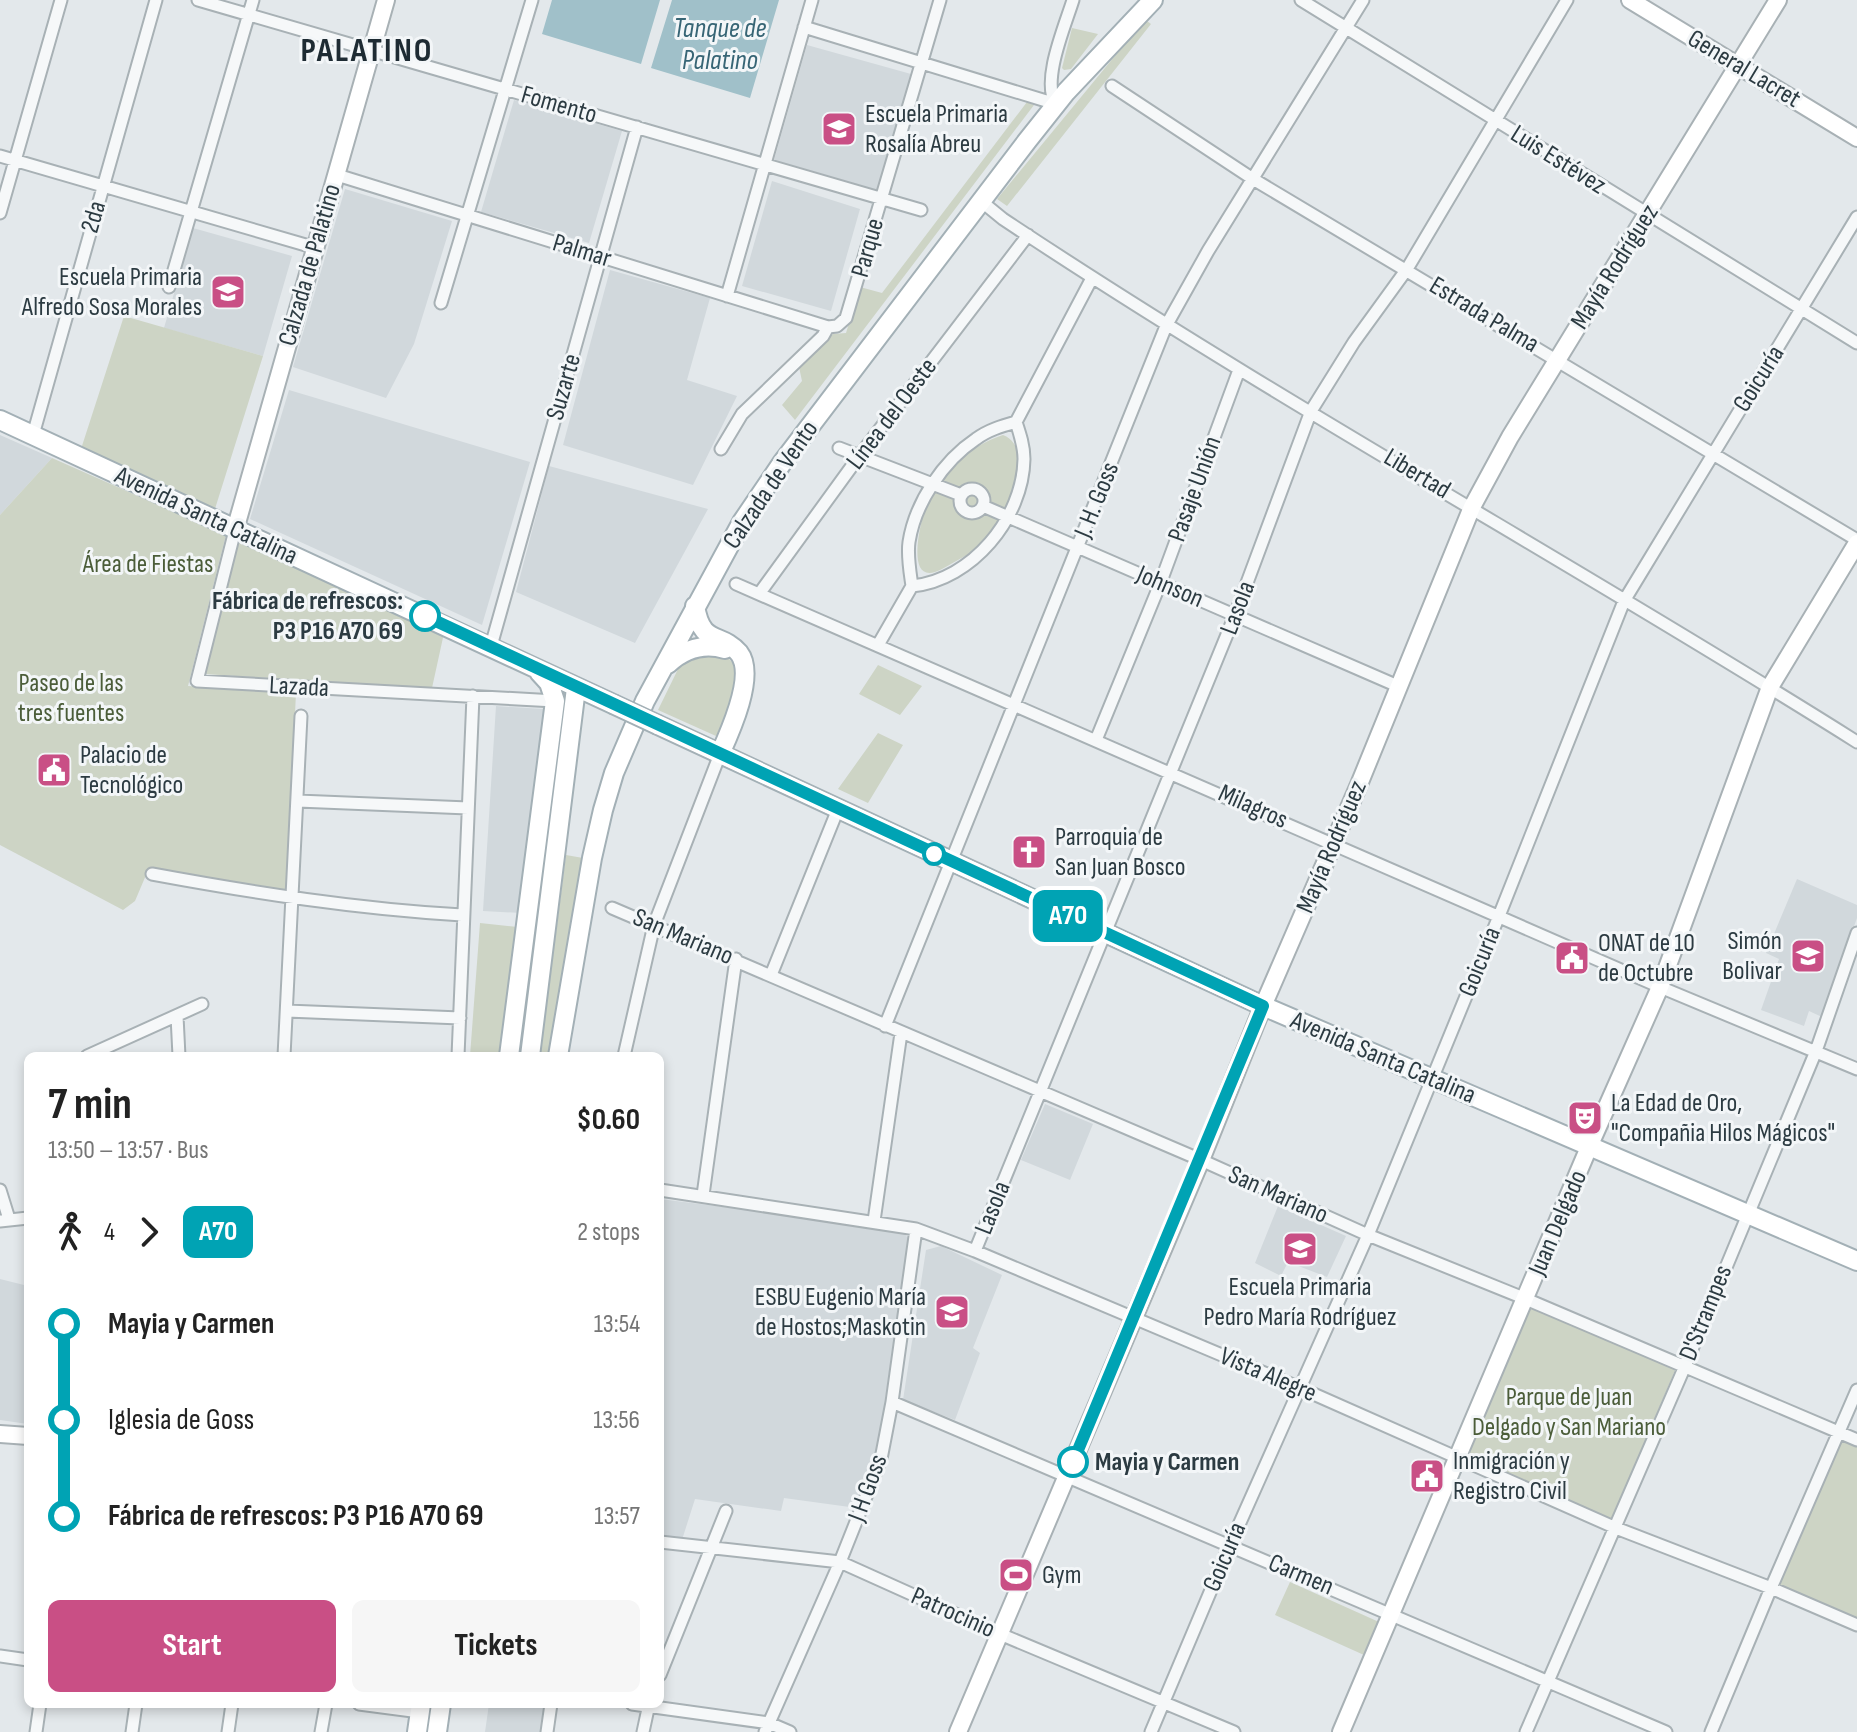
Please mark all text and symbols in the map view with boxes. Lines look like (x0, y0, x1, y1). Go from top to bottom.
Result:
water label: Tanque de Palatino (674, 12, 767, 77)
street label: General Lacret (1682, 23, 1806, 115)
district label: PALATINO (301, 30, 434, 71)
street label: Fomento (518, 79, 600, 131)
place label: Escuela Primaria Rosalía Abreu (865, 99, 1008, 160)
school or university icon: Escuela Primaria Rosalía Abreu (820, 110, 858, 148)
street label: Luis Estévez (1505, 119, 1611, 201)
street label: Calzada de Palatino (272, 180, 348, 350)
street label: 2da (75, 198, 113, 236)
street label: Mayía Rodríguez (1565, 199, 1665, 335)
street label: Parque (845, 215, 891, 281)
street label: Palmar (549, 227, 616, 275)
place label: Escuela Primaria Alfredo Sosa Morales (21, 262, 202, 323)
street label: Estrada Palma (1424, 270, 1544, 360)
school or university icon: Escuela Primaria Alfredo Sosa Morales (209, 273, 247, 311)
street label: Goicuría (1727, 340, 1791, 418)
street label: Suzarte (540, 350, 588, 424)
street label: Línea del Oeste (840, 352, 944, 476)
street label: Calzada de Vento (717, 415, 825, 555)
street label: Pasaje Unión (1162, 432, 1228, 546)
street label: Libertad (1378, 442, 1456, 506)
street label: J. H. Goss (1068, 458, 1126, 543)
street label: Avenida Santa Catalina (109, 460, 302, 572)
park label: Área de Fiestas (82, 549, 213, 580)
street label: Johnson (1131, 559, 1208, 615)
street label: Lasola (1214, 577, 1262, 639)
place label: Fábrica de refrescos: P3 P16 A70 69 (212, 586, 403, 647)
marker: Fábrica de refrescos: P3 P16 A70 69 (410, 601, 440, 631)
park label: Paseo de las tres fuentes (18, 668, 124, 729)
street label: Lazada (268, 670, 330, 704)
place label: Palacio de Tecnológico (80, 740, 183, 801)
public building icon: Palacio de Tecnológico (35, 751, 73, 789)
street label: Mayía Rodríguez (1290, 776, 1374, 918)
street label: Milagros (1214, 778, 1292, 836)
place label: Parroquia de San Juan Bosco (1055, 822, 1186, 883)
church icon: Parroquia de San Juan Bosco (1010, 833, 1048, 871)
unlabelled marker (923, 843, 945, 865)
line badge: A70 (1022, 890, 1114, 942)
text: A70 (1049, 899, 1087, 932)
street label: San Mariano (628, 902, 738, 972)
street label: Goicuría (1452, 923, 1508, 1001)
place label: Simón Bolivar (1722, 926, 1783, 987)
place label: ONAT de 10 de Octubre (1598, 928, 1695, 989)
school or university icon: Simón Bolivar (1789, 937, 1827, 975)
public building icon: ONAT de 10 de Octubre (1553, 939, 1591, 977)
street label: Avenida Santa Catalina (1285, 1005, 1480, 1111)
text: 7 min (48, 1078, 132, 1131)
place label: La Edad de Oro, "Compañia Hilos Mágicos" (1611, 1088, 1835, 1149)
theatre icon: La Edad de Oro, "Compañia Hilos Mágicos" (1566, 1099, 1604, 1137)
text: $0.60 (576, 1102, 640, 1138)
text: 13:50 – 13:57 · Bus (48, 1135, 209, 1166)
street label: San Mariano (1223, 1159, 1333, 1231)
street label: Juan Delgado (1522, 1166, 1594, 1281)
street label: Lasola (968, 1177, 1018, 1239)
icon: walk (48, 1210, 92, 1254)
icon: forward (127, 1210, 171, 1254)
text: A70 (199, 1215, 237, 1248)
text: 4 (104, 1217, 115, 1248)
text: 2 stops (577, 1217, 640, 1248)
school or university icon: Escuela Primaria Pedro María Rodríguez (1281, 1230, 1319, 1268)
street label: D'Strampes (1673, 1261, 1739, 1365)
place label: Escuela Primaria Pedro María Rodríguez (1204, 1272, 1396, 1333)
place label: ESBU Eugenio María de Hostos;Maskotin (755, 1282, 926, 1343)
school or university icon: ESBU Eugenio María de Hostos;Maskotin (933, 1293, 971, 1331)
text: Mayia y Carmen (108, 1306, 274, 1342)
text: 13:54 (594, 1309, 640, 1340)
street label: Vista Alegre (1215, 1341, 1321, 1409)
park label: Parque de Juan Delgado y San Mariano (1472, 1382, 1666, 1443)
text: Iglesia de Goss (108, 1402, 254, 1438)
text: 13:56 (593, 1405, 640, 1436)
place label: Inmigración y Registro Civil (1453, 1446, 1570, 1507)
marker: Mayia y Carmen (1058, 1447, 1088, 1477)
place label: Mayia y Carmen (1095, 1447, 1239, 1478)
street label: J H Goss (841, 1450, 894, 1527)
public building icon: Inmigración y Registro Civil (1408, 1457, 1446, 1495)
text: Fábrica de refrescos: P3 P16 A70 69 (108, 1498, 483, 1534)
text: 13:57 (594, 1501, 640, 1532)
street label: Goicuría (1197, 1518, 1253, 1596)
street label: Carmen (1264, 1547, 1338, 1603)
sports icon: Gym (997, 1556, 1035, 1594)
place label: Gym (1042, 1560, 1081, 1591)
street label: Patrocinio (906, 1581, 1000, 1645)
button: Start (48, 1600, 336, 1692)
button: Tickets (352, 1600, 640, 1692)

